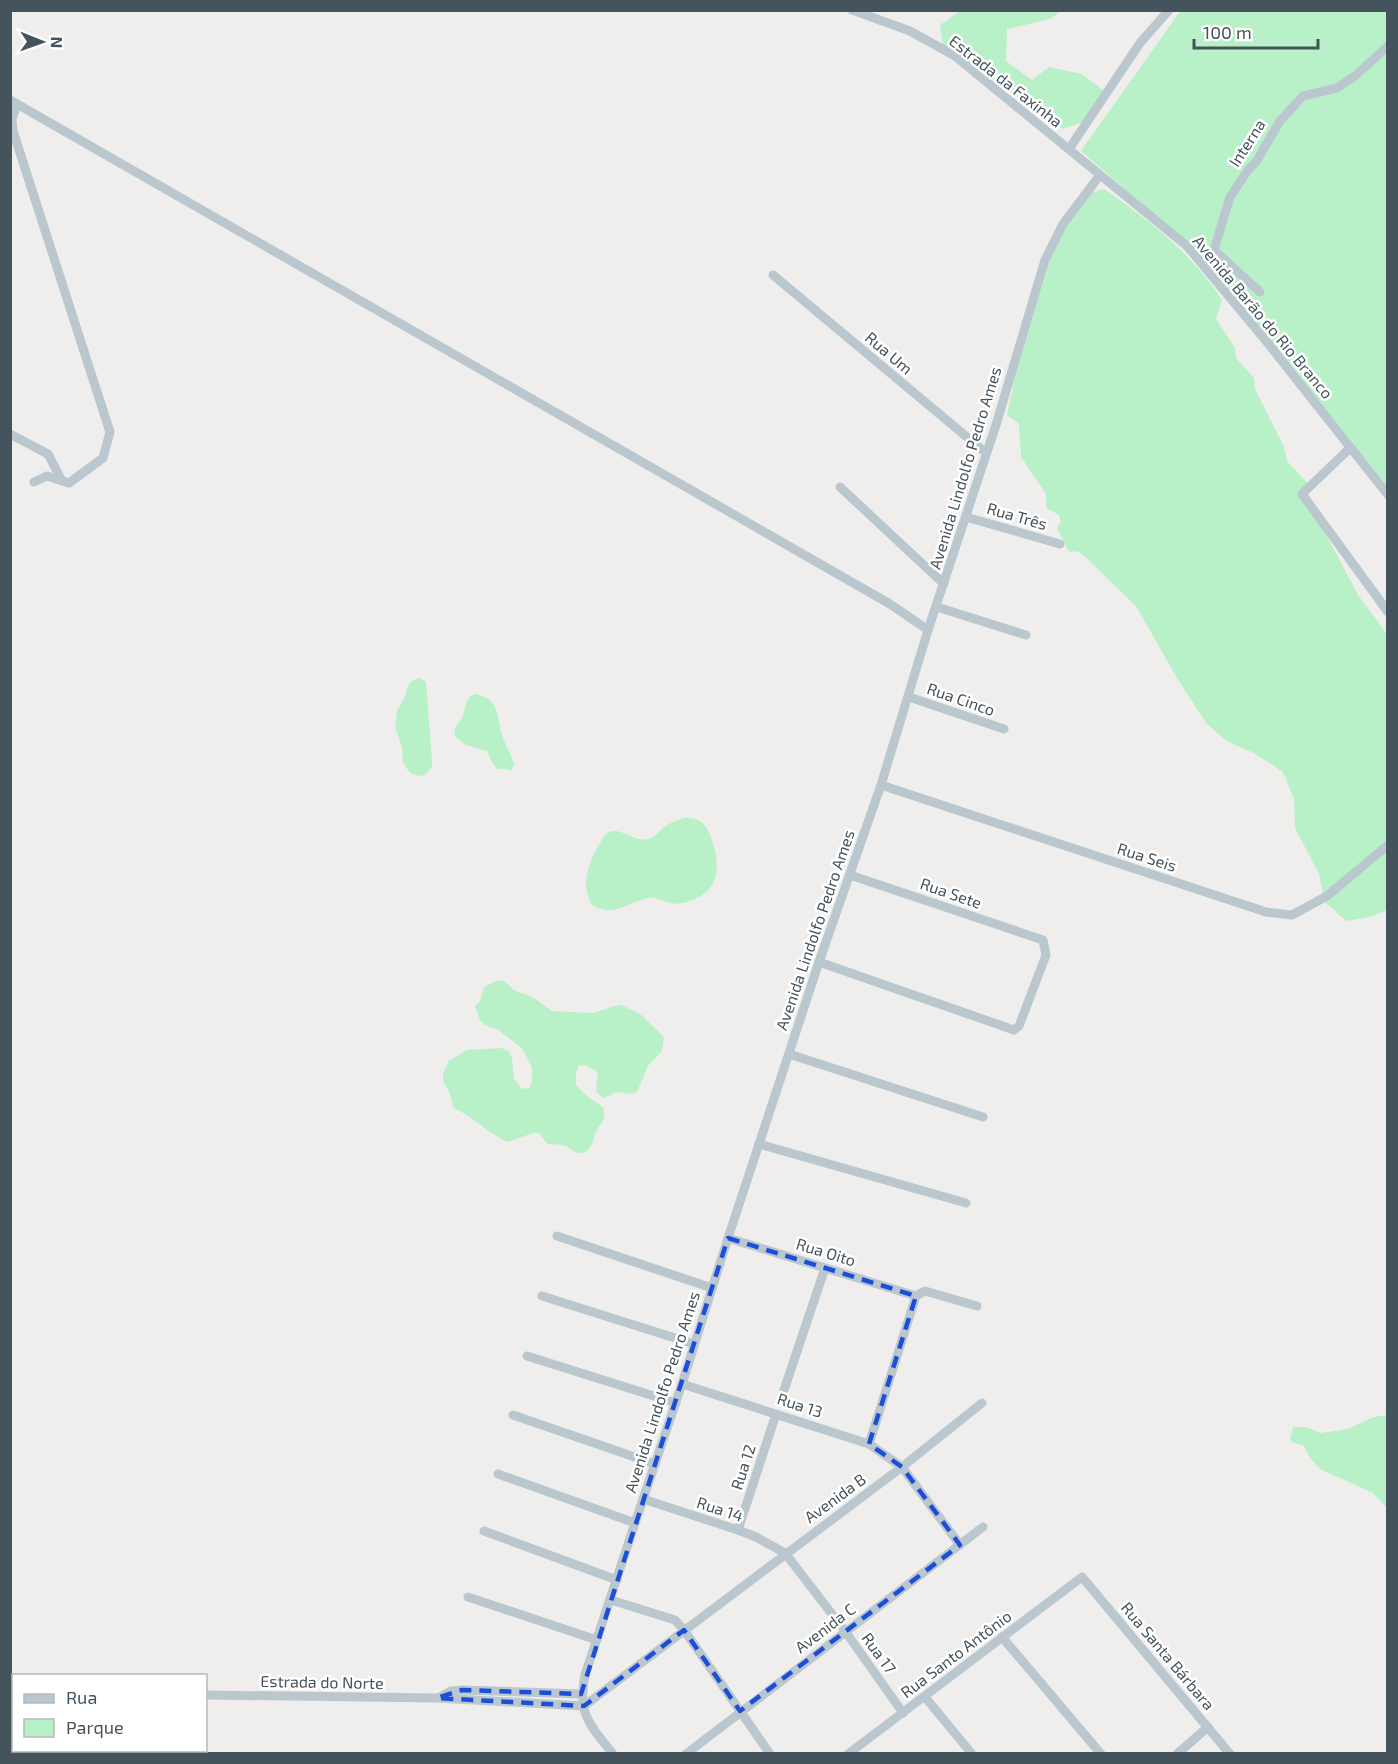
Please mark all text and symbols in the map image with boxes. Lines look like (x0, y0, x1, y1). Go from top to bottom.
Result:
north arrow (12, 12, 72, 72)
scale bar (1194, 12, 1318, 50)
text: 100 m (1203, 21, 1252, 43)
street label: Estrada da Faxinha (946, 31, 1067, 131)
text: N (48, 36, 67, 48)
street label: Interna (1224, 115, 1269, 170)
street label: Avenida Barão do Rio Branco (1189, 231, 1337, 402)
street label: Rua Um (862, 327, 917, 378)
street label: Avenida Lindolfo Pedro Ames (925, 364, 1004, 571)
street label: Rua Três (985, 498, 1049, 533)
street label: Rua Cinco (925, 678, 998, 719)
street label: Avenida Lindolfo Pedro Ames (771, 827, 858, 1033)
street label: Rua Seis (1115, 838, 1179, 875)
street label: Rua Sete (918, 873, 984, 912)
street label: Rua Oito (794, 1233, 858, 1270)
street label: Avenida Lindolfo Pedro Ames (620, 1289, 703, 1495)
street label: Rua 13 (775, 1388, 825, 1421)
street label: Rua 12 (726, 1442, 759, 1492)
street label: Avenida B (800, 1469, 869, 1526)
street label: Rua 14 (695, 1492, 746, 1525)
street label: Rua Santa Bárbara (1118, 1598, 1219, 1714)
street label: Avenida C (791, 1599, 859, 1656)
street label: Rua Santo Antônio (897, 1606, 1015, 1701)
street label: Rua 17 (858, 1629, 901, 1677)
street label: Estrada do Norte (260, 1671, 384, 1692)
legend (12, 1674, 207, 1752)
text: Rua (66, 1686, 97, 1708)
text: Parque (66, 1716, 124, 1738)

